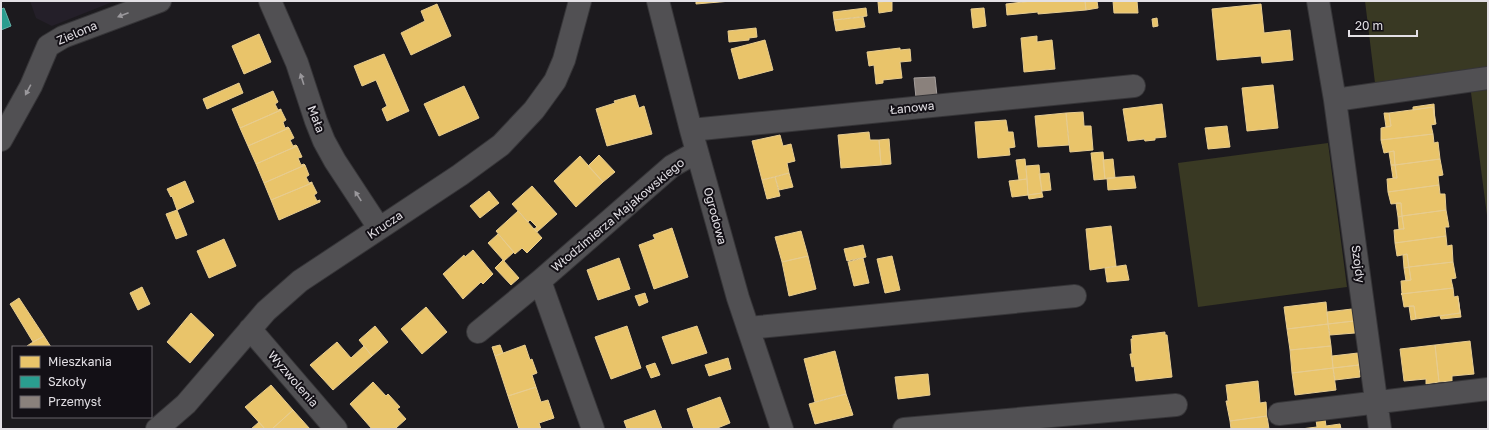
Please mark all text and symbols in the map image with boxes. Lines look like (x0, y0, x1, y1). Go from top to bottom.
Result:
one-way arrow (117, 12, 129, 18)
scale bar (1349, 12, 1417, 38)
street label: Zielona (54, 17, 99, 48)
text: 20 m (1355, 18, 1383, 33)
one-way arrow (299, 73, 305, 85)
one-way arrow (25, 84, 32, 96)
street label: Łanowa (889, 98, 935, 117)
street label: Mała (304, 103, 328, 135)
street label: Włodzimierza Majakowskiego (548, 155, 687, 275)
street label: Ogrodowa (701, 186, 730, 246)
one-way arrow (354, 191, 362, 201)
street label: Krucza (364, 207, 405, 242)
street label: Szojdy (1348, 244, 1369, 284)
legend (12, 346, 152, 418)
street label: Wyzwolenia (265, 348, 322, 410)
text: Mieszkania (48, 354, 112, 369)
text: Szkoły (48, 374, 87, 389)
text: Przemysł (48, 394, 101, 409)

